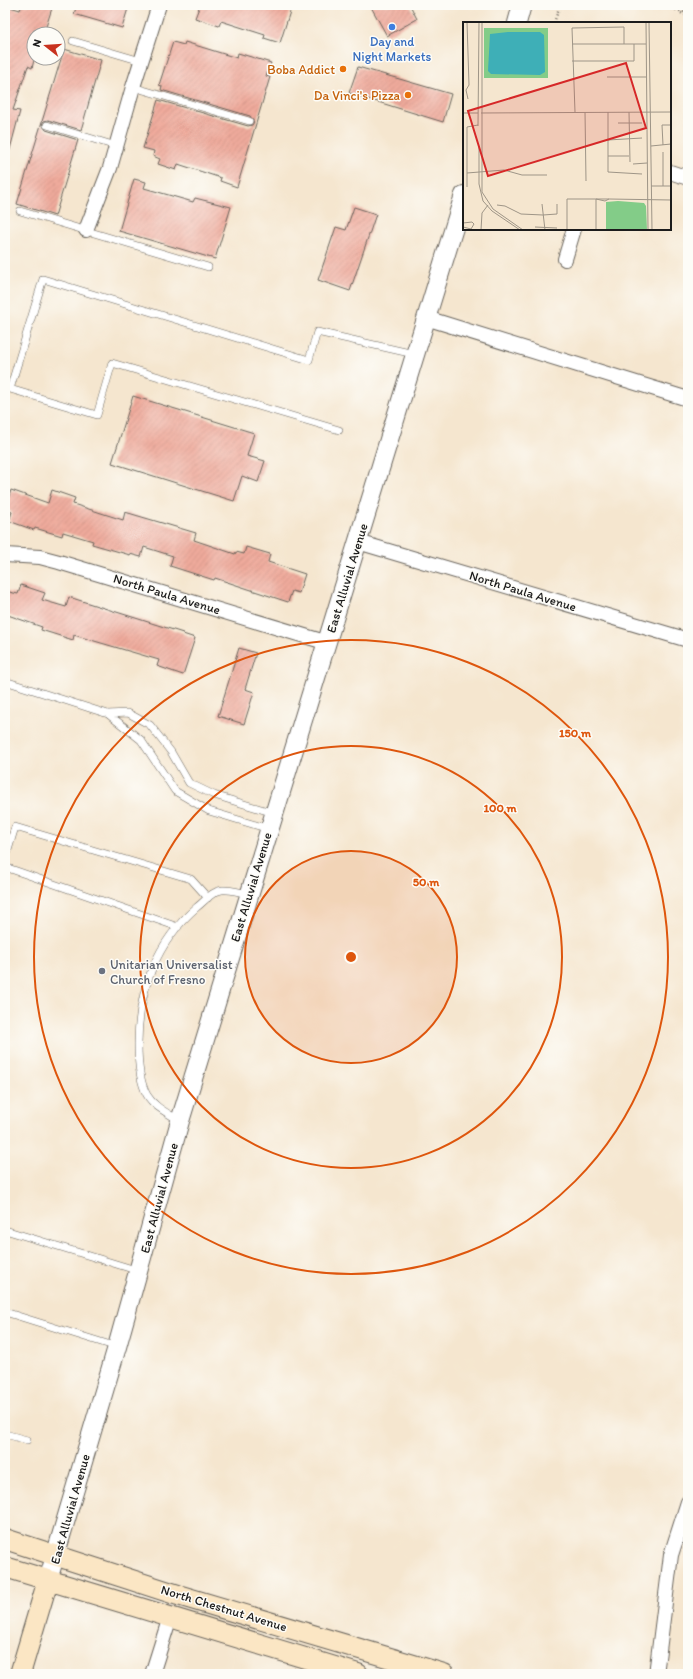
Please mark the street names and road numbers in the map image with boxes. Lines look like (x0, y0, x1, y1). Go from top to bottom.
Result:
street label: East Alluvial Avenue (323, 521, 371, 635)
street label: North Paula Avenue (468, 568, 578, 614)
street label: North Paula Avenue (112, 571, 222, 617)
street label: East Alluvial Avenue (227, 830, 275, 944)
street label: East Alluvial Avenue (137, 1141, 181, 1255)
street label: East Alluvial Avenue (47, 1452, 93, 1566)
street label: North Chestnut Avenue (159, 1582, 289, 1634)

